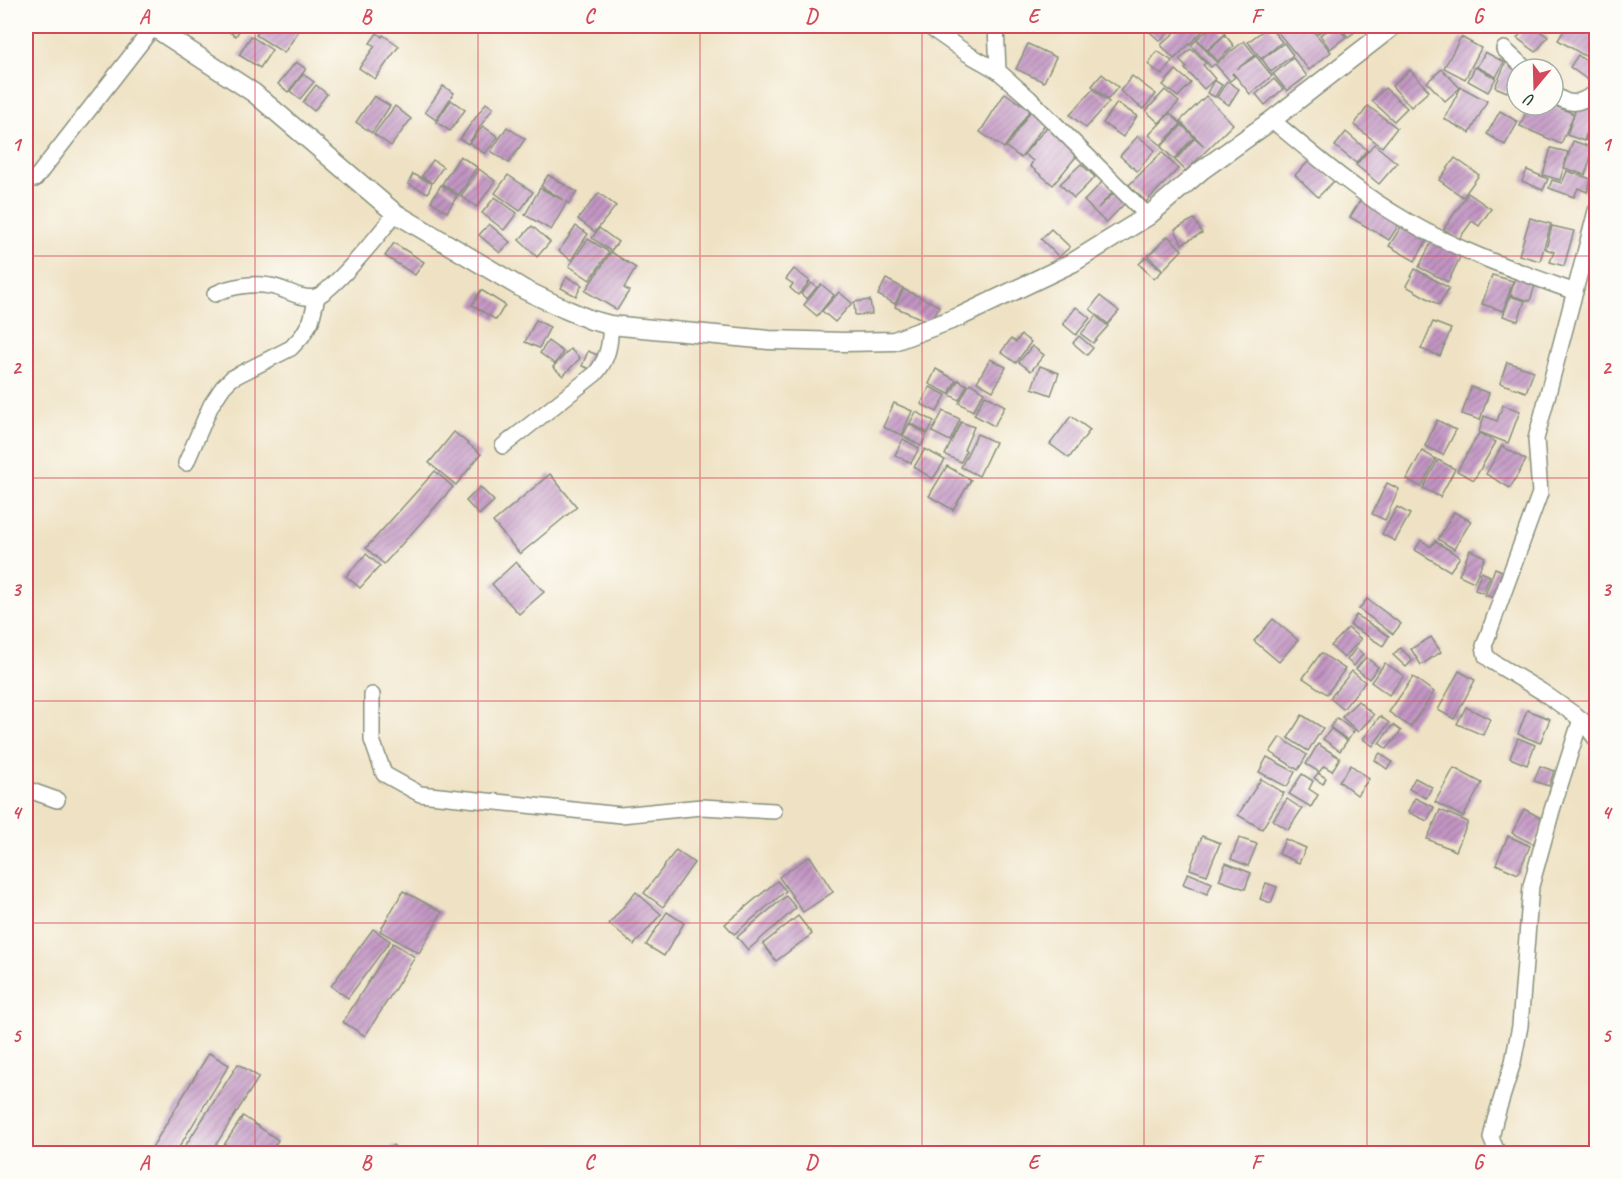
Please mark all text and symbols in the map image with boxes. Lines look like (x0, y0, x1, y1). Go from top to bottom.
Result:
text: A (139, 4, 151, 29)
text: B (361, 4, 373, 29)
text: C (584, 4, 596, 29)
text: D (805, 4, 819, 29)
text: E (1028, 4, 1042, 29)
text: F (1251, 4, 1265, 29)
text: G (1473, 4, 1486, 29)
north arrow (1505, 57, 1565, 117)
text: U (1520, 88, 1537, 111)
text: 1 (12, 132, 23, 157)
text: 1 (1602, 132, 1613, 157)
text: 2 (12, 355, 23, 380)
text: 2 (1602, 355, 1613, 380)
text: 3 (12, 577, 23, 602)
text: 3 (1602, 577, 1613, 602)
text: 4 (12, 800, 24, 825)
text: 4 (1602, 800, 1614, 825)
text: 5 (12, 1023, 23, 1048)
text: 5 (1602, 1023, 1613, 1048)
text: A (139, 1150, 151, 1175)
text: B (361, 1150, 373, 1175)
text: C (584, 1150, 596, 1175)
text: D (805, 1150, 819, 1175)
text: E (1028, 1150, 1042, 1175)
text: F (1251, 1150, 1265, 1175)
text: G (1473, 1150, 1486, 1175)

